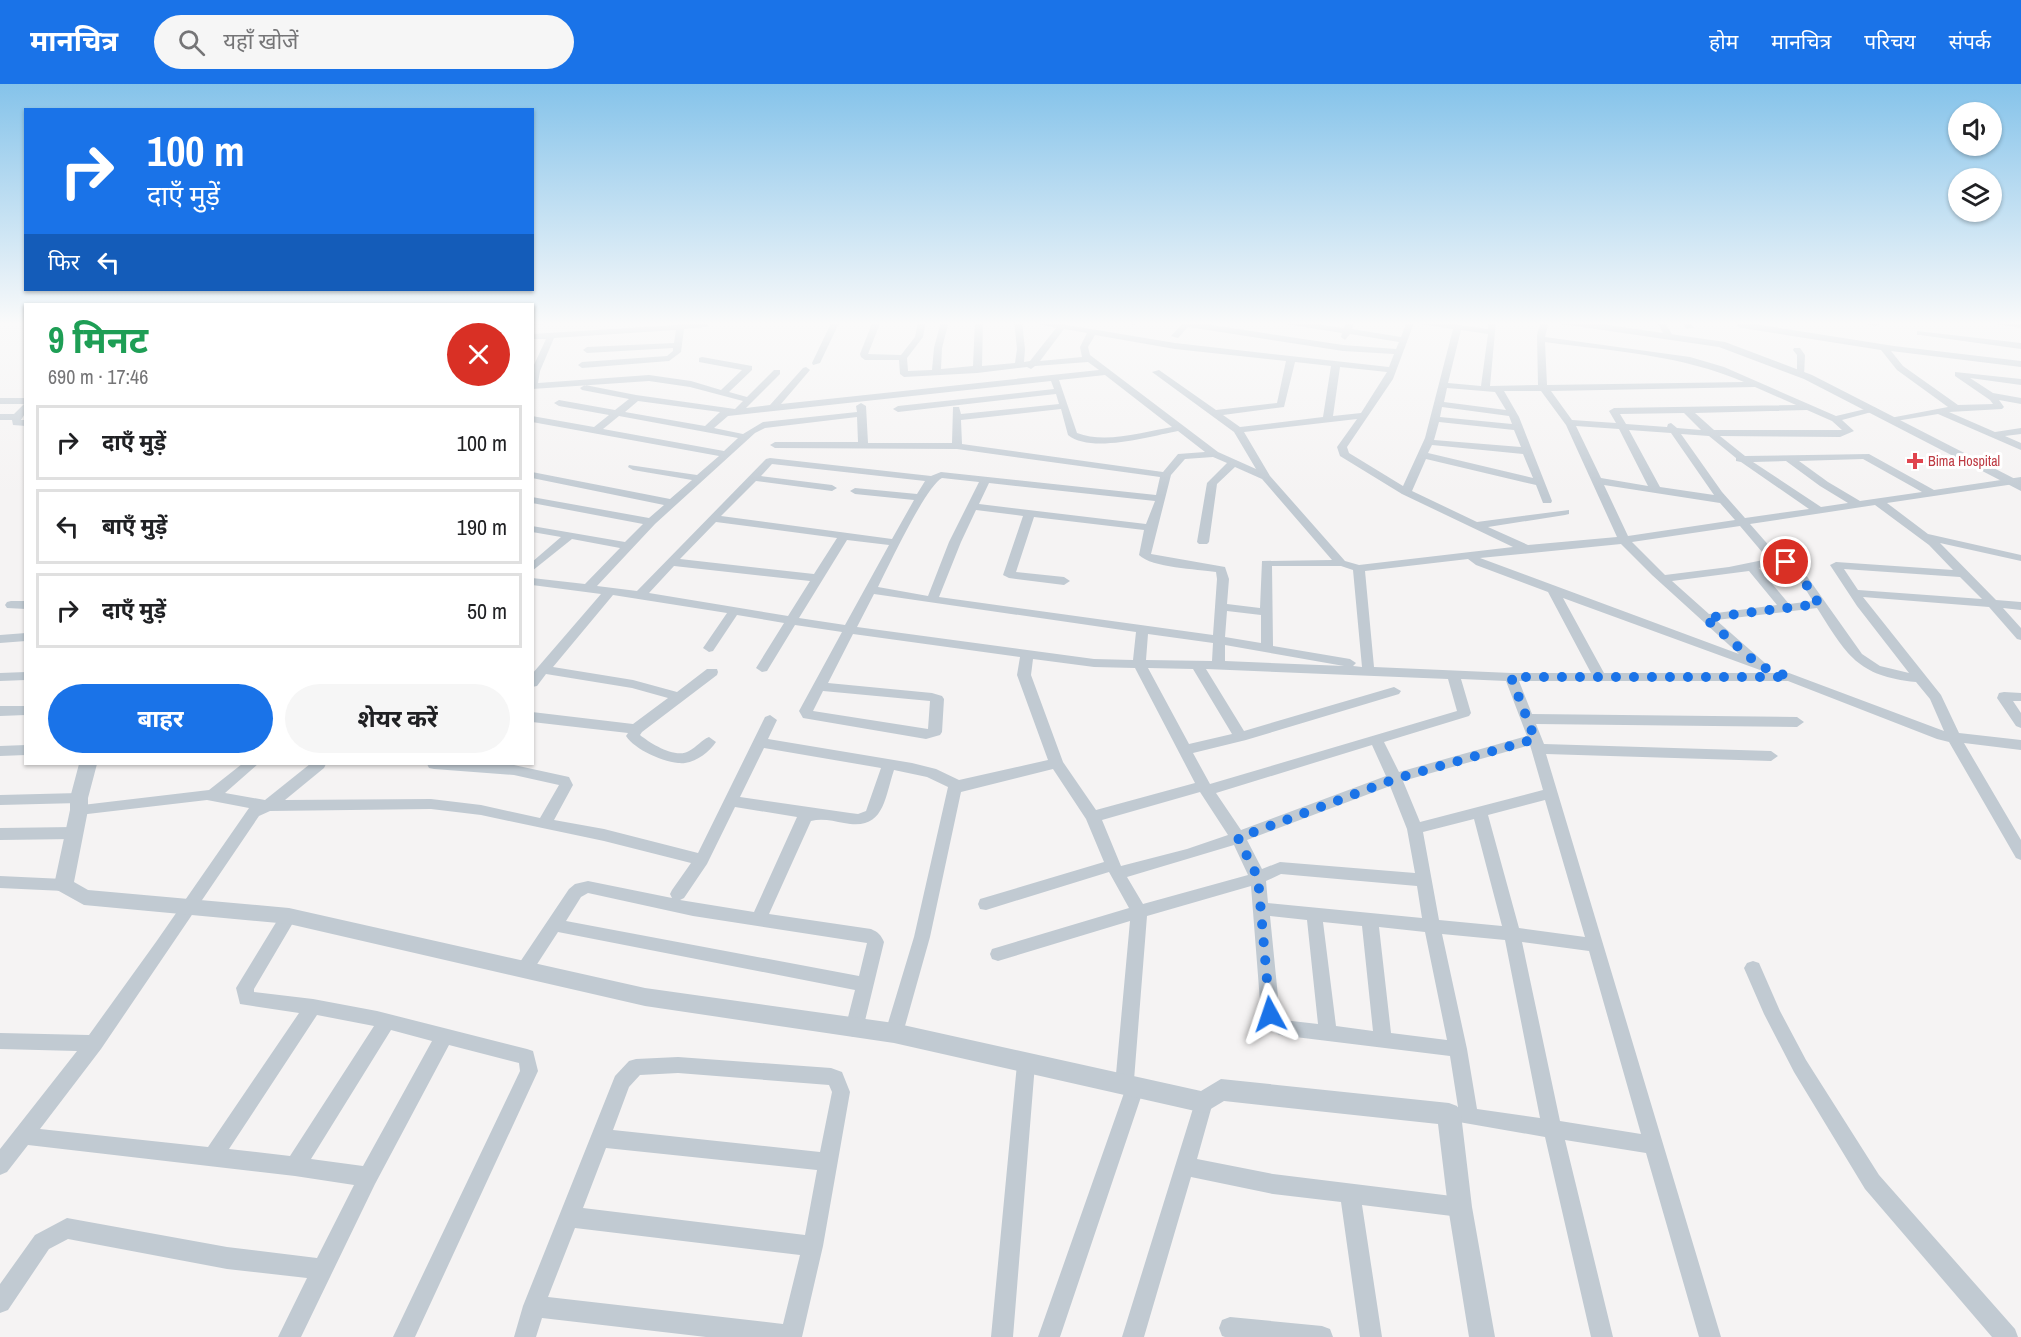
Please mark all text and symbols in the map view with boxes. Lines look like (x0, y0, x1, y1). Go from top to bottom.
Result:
search box (154, 15, 574, 69)
text: मानचित्र (30, 22, 118, 60)
icon: search (175, 26, 208, 59)
text: यहाँ खोजें (223, 26, 298, 56)
text: होम (1709, 27, 1738, 56)
text: मानचित्र (1771, 27, 1831, 56)
text: परिचय (1864, 27, 1916, 56)
text: संपर्क (1949, 27, 1991, 56)
map controls (1948, 102, 2002, 222)
button: sound (1948, 102, 2002, 156)
text: 100 m (147, 123, 245, 179)
icon: right (48, 132, 126, 210)
button: layers (1948, 168, 2002, 222)
text: दाएँ मुड़ें (147, 177, 220, 213)
icon: left (92, 246, 125, 279)
text: फिर (48, 247, 80, 277)
text: 9 मिनट (48, 316, 148, 364)
button: close (447, 323, 510, 386)
text: 690 m · 17:46 (48, 363, 148, 390)
icon: right (51, 426, 84, 459)
text: दाएँ मुड़ें (102, 427, 166, 457)
text: 100 m (457, 428, 507, 458)
marker: Bima Hospital (1906, 452, 1924, 470)
place label: Bima Hospital (1928, 452, 2000, 470)
icon: left (51, 510, 84, 543)
text: बाएँ मुड़ें (102, 511, 167, 541)
text: 190 m (457, 512, 507, 542)
pin (1760, 536, 1811, 587)
icon: arrive (1769, 545, 1802, 578)
icon: right (51, 594, 84, 627)
text: दाएँ मुड़ें (102, 595, 166, 625)
text: 50 m (467, 596, 507, 626)
button: बाहर (48, 684, 273, 753)
button: शेयर करें (285, 684, 510, 753)
position arrow (1238, 982, 1302, 1046)

